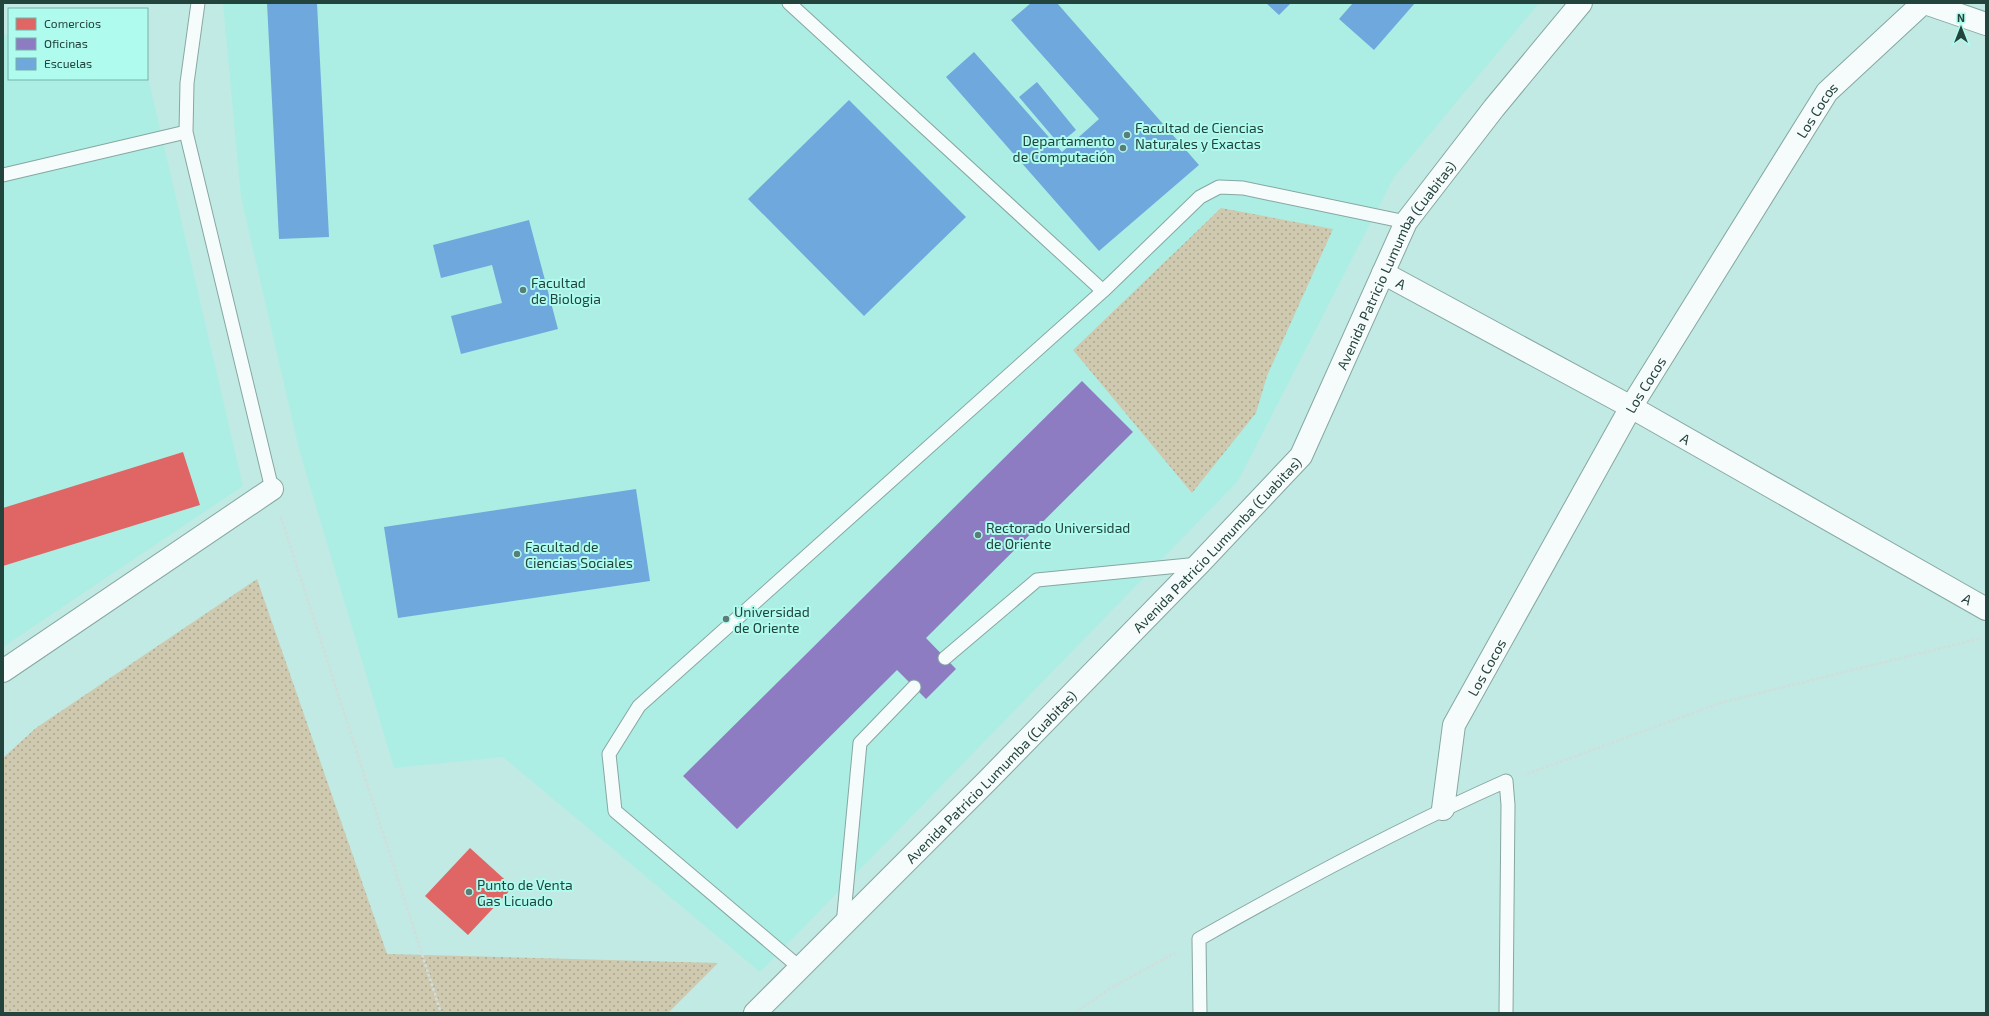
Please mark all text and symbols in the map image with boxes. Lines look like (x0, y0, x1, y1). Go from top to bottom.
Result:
legend (8, 8, 148, 80)
north arrow (1941, 8, 1981, 48)
text: N (1957, 11, 1965, 24)
text: Comercios (44, 16, 101, 30)
text: Oficinas (44, 36, 88, 50)
text: Escuelas (44, 56, 92, 70)
street label: Los Cocos (1792, 78, 1841, 141)
place label: Facultad de Ciencias Naturales y Exactas (1135, 119, 1264, 152)
marker: Facultad de Ciencias Naturales y Exactas (1122, 130, 1132, 140)
place label: Departamento de Computación (1013, 132, 1115, 165)
marker: Departamento de Computación (1118, 143, 1128, 153)
street label: Avenida Patricio Lumumba (Cuabitas) (1332, 158, 1462, 372)
place label: Facultad de Biologia (531, 274, 601, 307)
street label: A (1394, 274, 1410, 292)
marker: Facultad de Biologia (518, 285, 528, 295)
street label: Los Cocos (1621, 353, 1669, 416)
street label: A (1678, 429, 1694, 448)
street label: Avenida Patricio Lumumba (Cuabitas) (1129, 453, 1304, 635)
place label: Rectorado Universidad de Oriente (986, 519, 1130, 552)
marker: Rectorado Universidad de Oriente (973, 530, 983, 540)
place label: Facultad de Ciencias Sociales (525, 538, 633, 571)
marker: Facultad de Ciencias Sociales (512, 549, 522, 559)
street label: A (1959, 589, 1976, 608)
place label: Universidad de Oriente (734, 603, 810, 636)
marker: Universidad de Oriente (721, 614, 731, 624)
street label: Los Cocos (1463, 635, 1509, 699)
street label: Avenida Patricio Lumumba (Cuabitas) (902, 686, 1080, 866)
place label: Punto de Venta Gas Licuado (477, 876, 573, 909)
marker: Punto de Venta Gas Licuado (464, 887, 474, 897)

